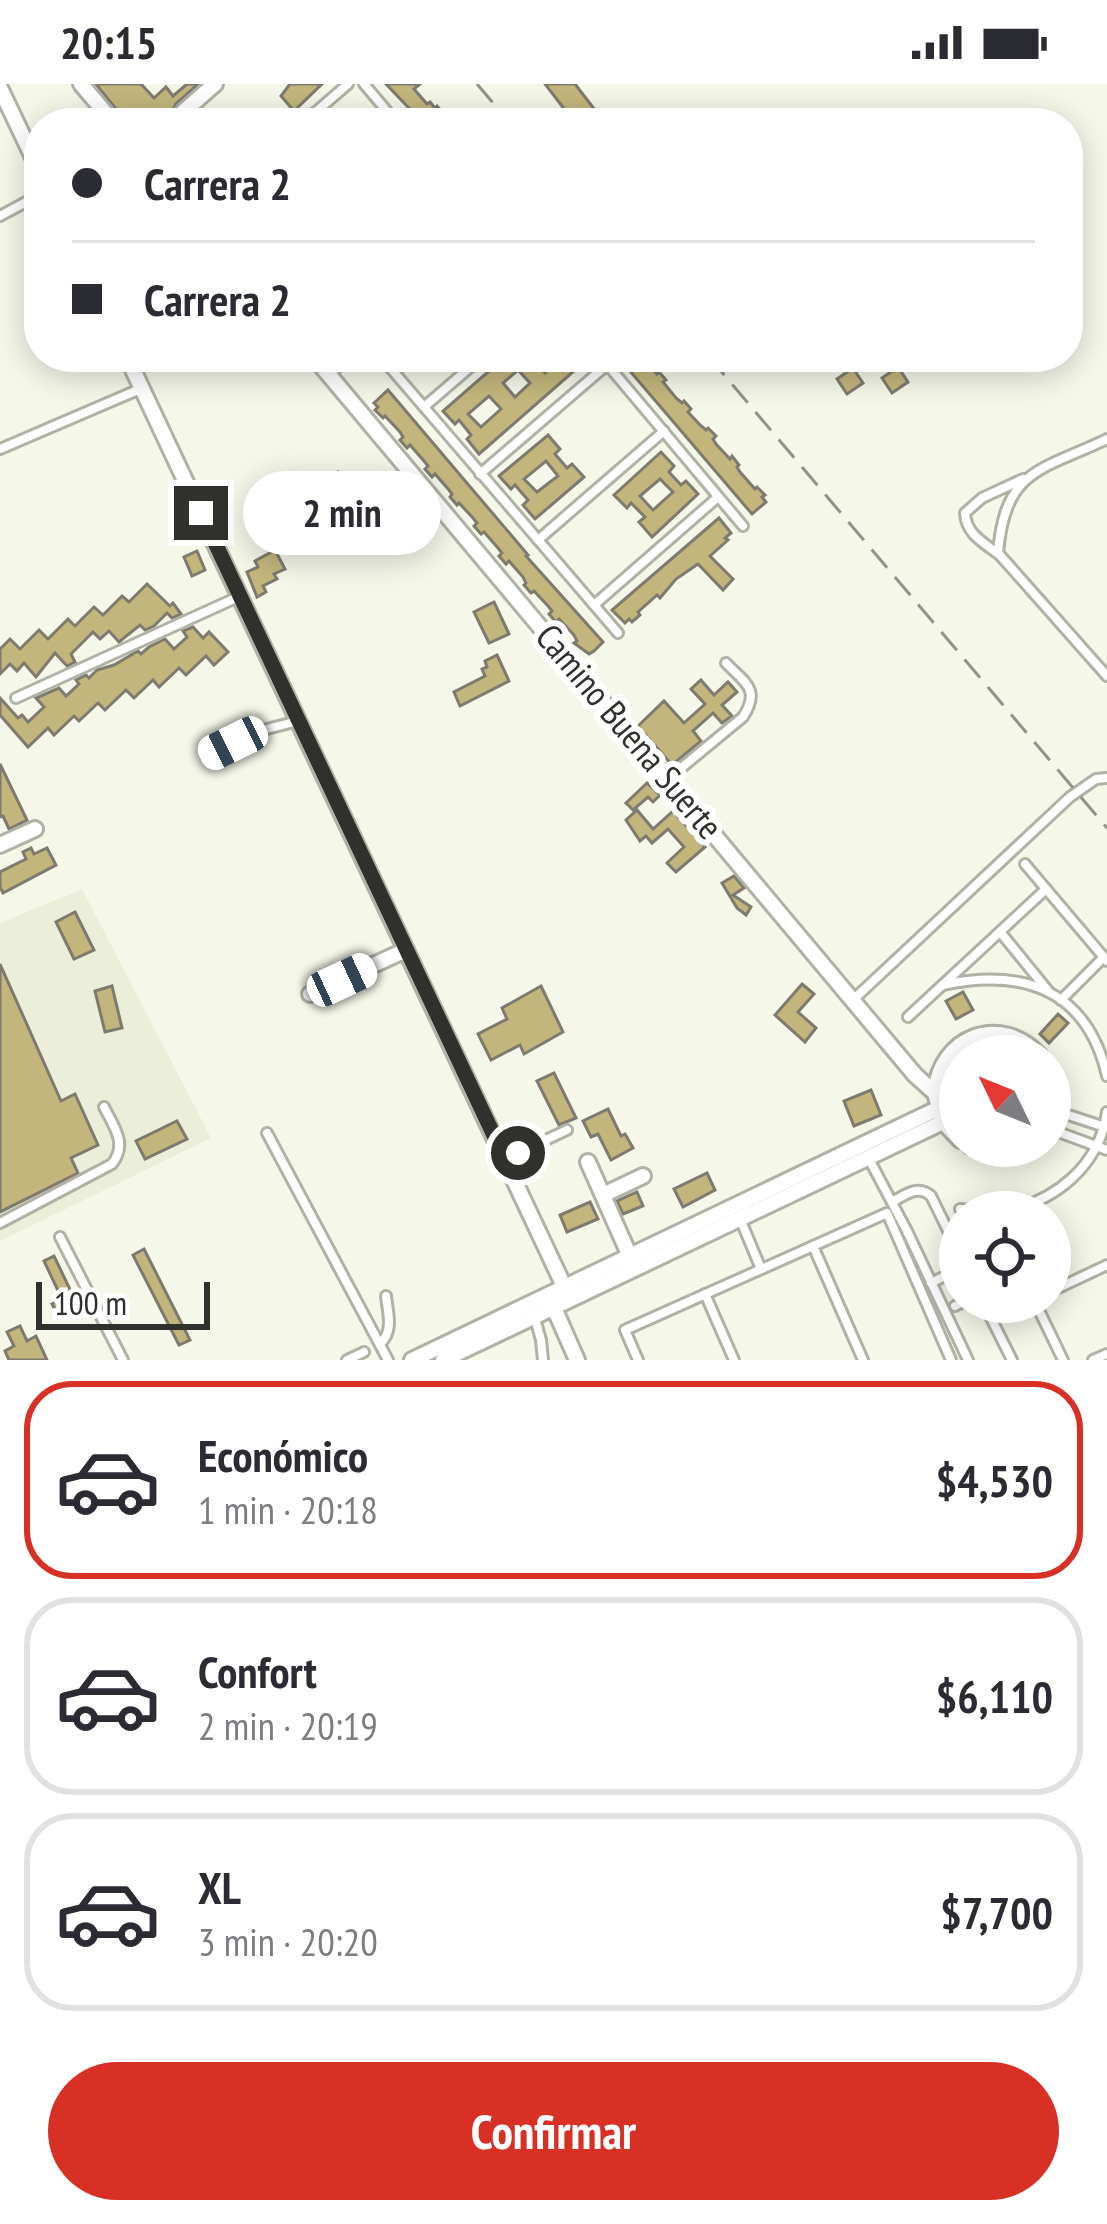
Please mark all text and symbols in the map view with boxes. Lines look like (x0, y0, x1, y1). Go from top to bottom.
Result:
text: 20:15 (60, 13, 157, 71)
text: Carrera 2 (144, 154, 291, 212)
text: Carrera 2 (144, 270, 291, 328)
callout: 2 min (243, 471, 441, 555)
route end (174, 486, 228, 540)
text: 2 min (303, 487, 381, 538)
street label: Camino Buena Suerte (526, 614, 734, 848)
car (193, 711, 273, 775)
car (302, 948, 382, 1012)
north arrow (939, 1035, 1071, 1167)
map controls (939, 1035, 1071, 1323)
route start (491, 1126, 545, 1180)
button: locate (939, 1191, 1071, 1323)
scale bar (36, 1276, 210, 1329)
text: 100 m (54, 1281, 127, 1324)
icon: car (54, 1426, 162, 1534)
text: Económico (198, 1426, 368, 1484)
text: $4,530 (936, 1451, 1053, 1509)
text: 1 min · 20:18 (198, 1484, 378, 1535)
icon: car (54, 1642, 162, 1750)
text: Confort (198, 1642, 317, 1700)
text: $6,110 (936, 1667, 1053, 1725)
text: 2 min · 20:19 (198, 1700, 378, 1751)
icon: car (54, 1858, 162, 1966)
text: XL (198, 1858, 241, 1916)
text: $7,700 (940, 1883, 1053, 1941)
text: 3 min · 20:20 (198, 1916, 378, 1967)
button: Confirmar (48, 2062, 1059, 2200)

